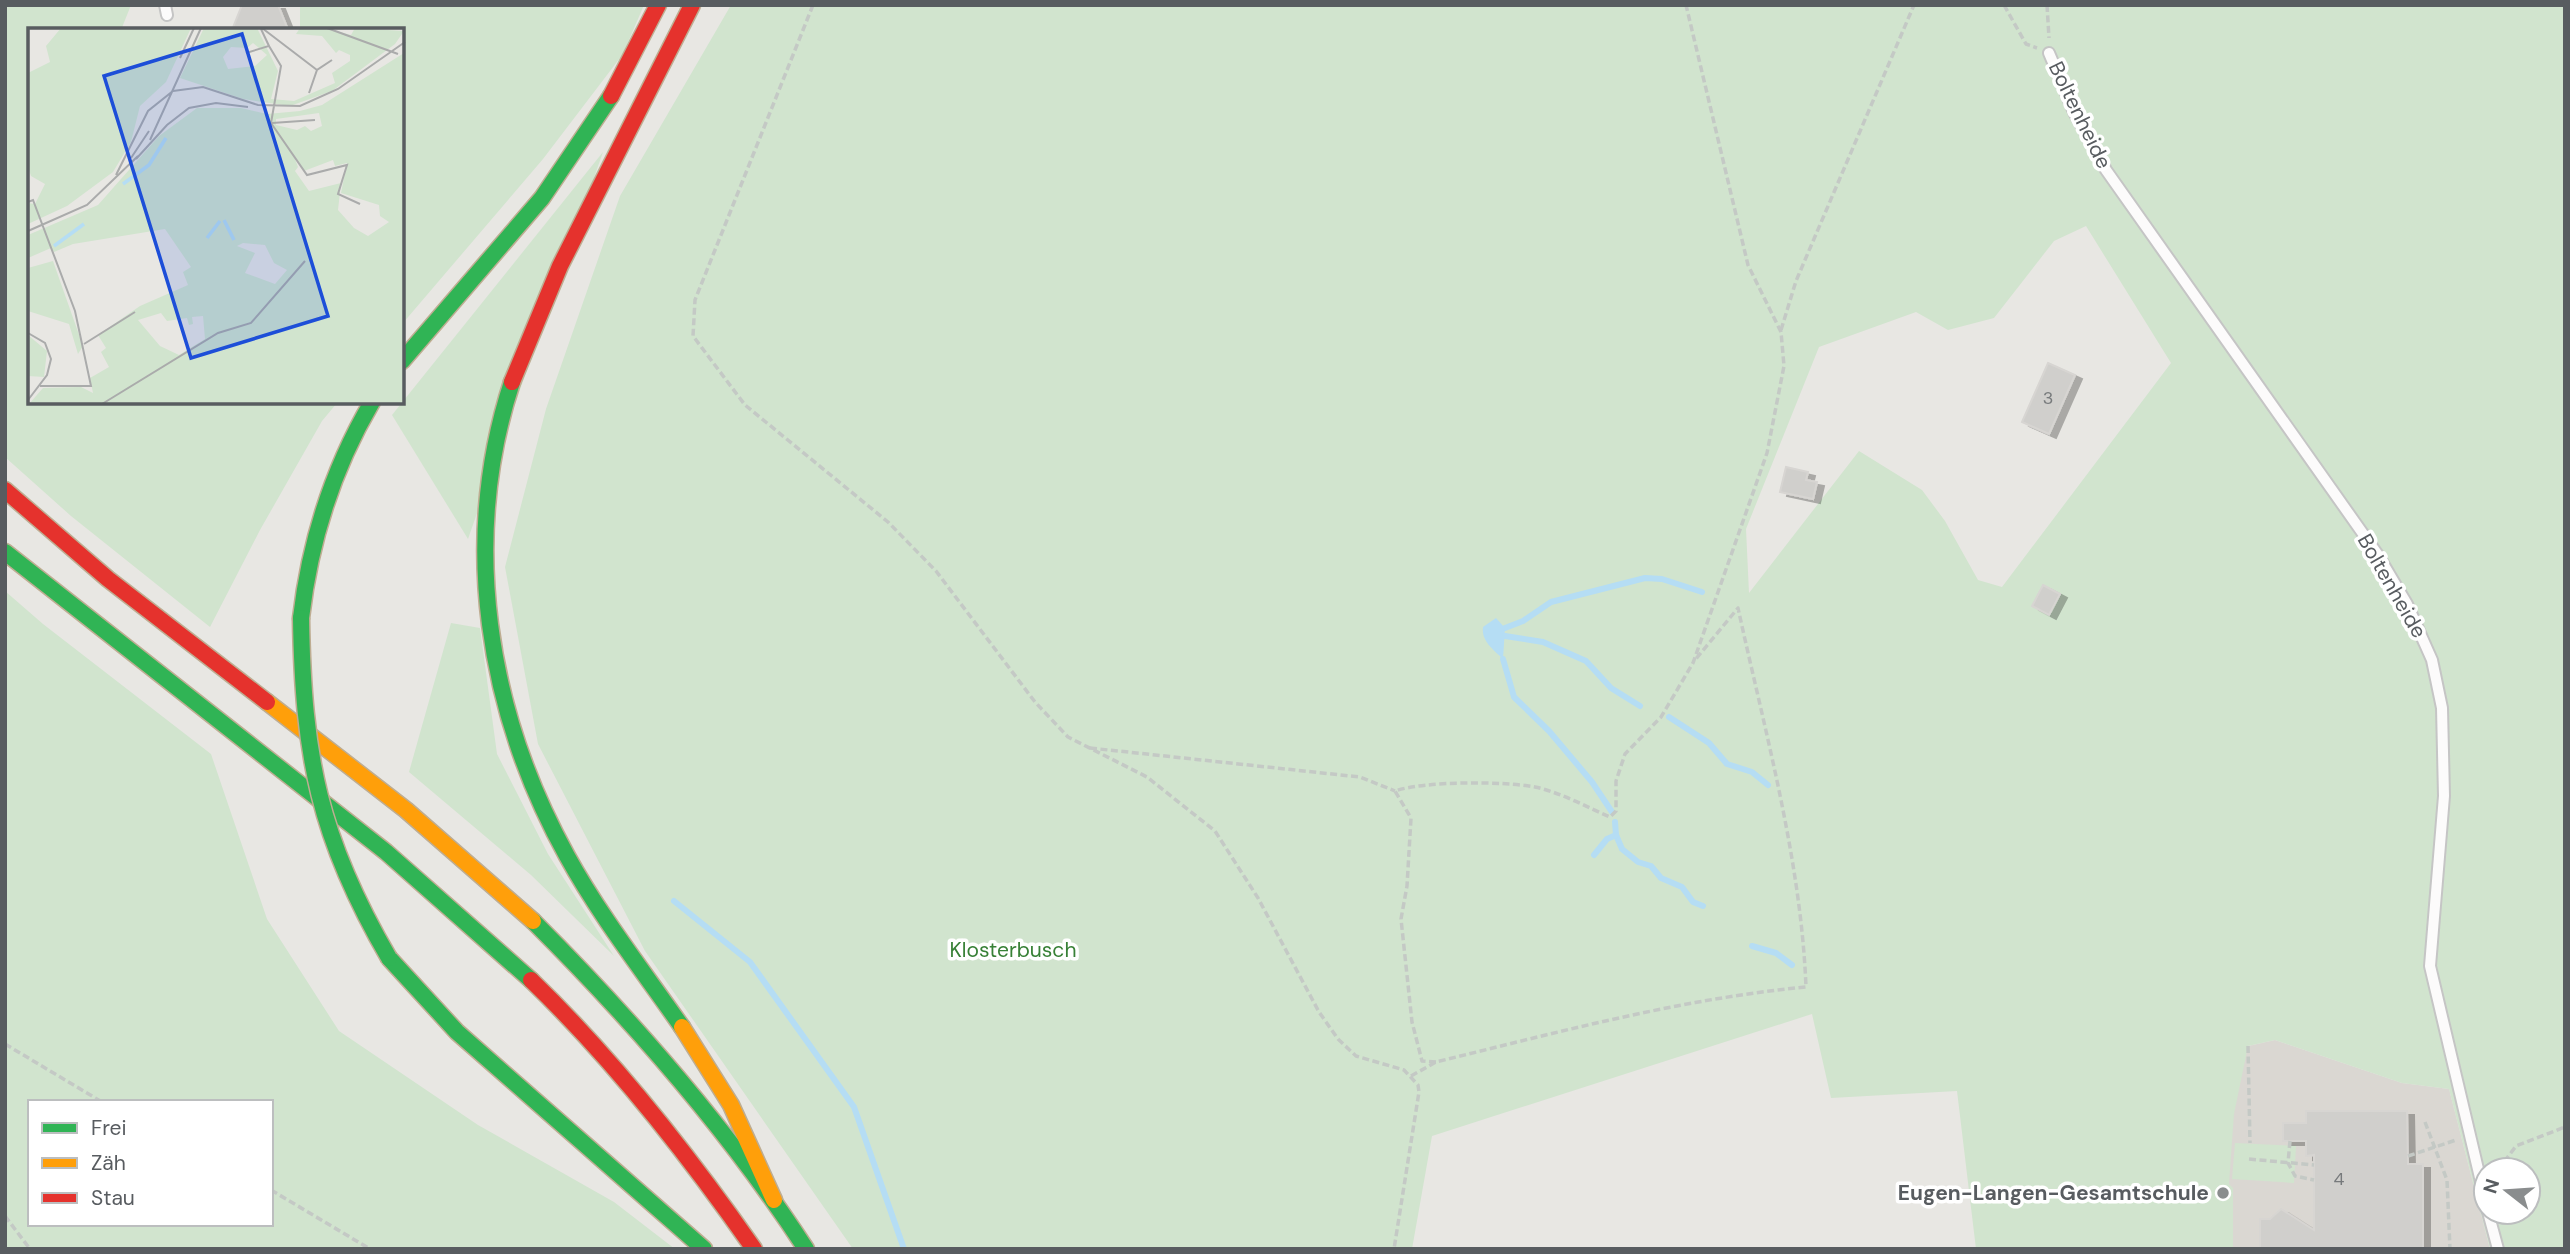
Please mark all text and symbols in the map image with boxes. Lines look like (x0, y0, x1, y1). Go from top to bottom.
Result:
inset map (28, 28, 404, 404)
street label: Boltenheide (2042, 57, 2118, 173)
house number: 3 (2043, 386, 2053, 410)
street label: Boltenheide (2351, 529, 2433, 643)
park label: Klosterbusch (950, 936, 1076, 964)
legend (28, 1100, 273, 1226)
text: Frei (91, 1114, 127, 1142)
text: Zäh (91, 1149, 126, 1177)
north arrow (2472, 1156, 2542, 1226)
house number: 4 (2334, 1167, 2345, 1191)
text: N (2477, 1176, 2505, 1196)
place label: Eugen-Langen-Gesamtschule (1898, 1179, 2209, 1207)
text: Stau (91, 1184, 135, 1212)
marker: Eugen-Langen-Gesamtschule (2215, 1185, 2231, 1201)

